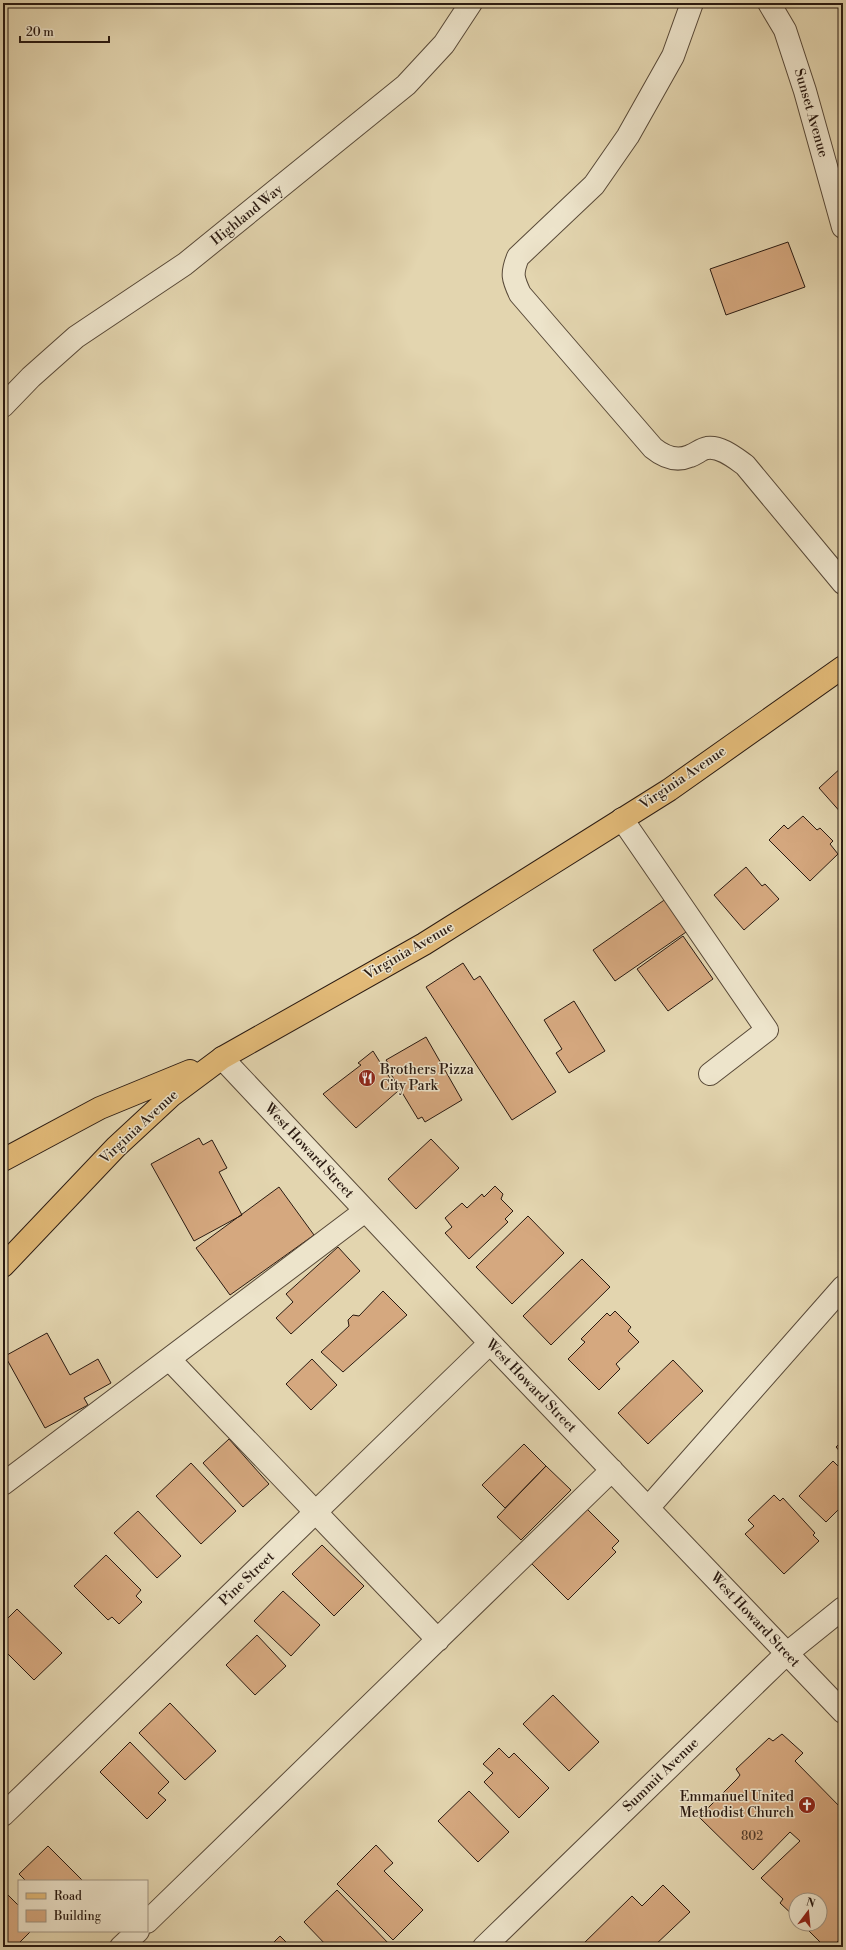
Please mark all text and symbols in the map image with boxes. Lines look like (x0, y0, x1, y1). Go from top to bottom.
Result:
scale bar (20, 18, 109, 44)
text: 20 m (26, 25, 54, 40)
street label: Sunset Avenue (790, 67, 832, 159)
street label: Highland Way (207, 180, 287, 250)
street label: Virginia Avenue (635, 742, 730, 814)
street label: Virginia Avenue (360, 918, 457, 984)
place label: Brothers Pizza City Park (379, 1061, 475, 1095)
restaurant icon: Brothers Pizza City Park (357, 1068, 377, 1088)
street label: Virginia Avenue (95, 1086, 182, 1169)
street label: West Howard Street (260, 1099, 358, 1202)
street label: West Howard Street (481, 1335, 580, 1437)
street label: Pine Street (215, 1548, 279, 1610)
street label: West Howard Street (706, 1568, 804, 1671)
street label: Summit Avenue (619, 1734, 703, 1816)
place label: Emmanuel United Methodist Church (679, 1788, 795, 1822)
church icon: Emmanuel United Methodist Church (797, 1795, 817, 1815)
house number: 802 (741, 1829, 763, 1844)
legend (18, 1880, 148, 1932)
text: Road (54, 1889, 82, 1904)
north arrow (788, 1892, 828, 1932)
text: N (804, 1895, 817, 1911)
text: Building (53, 1909, 102, 1924)

